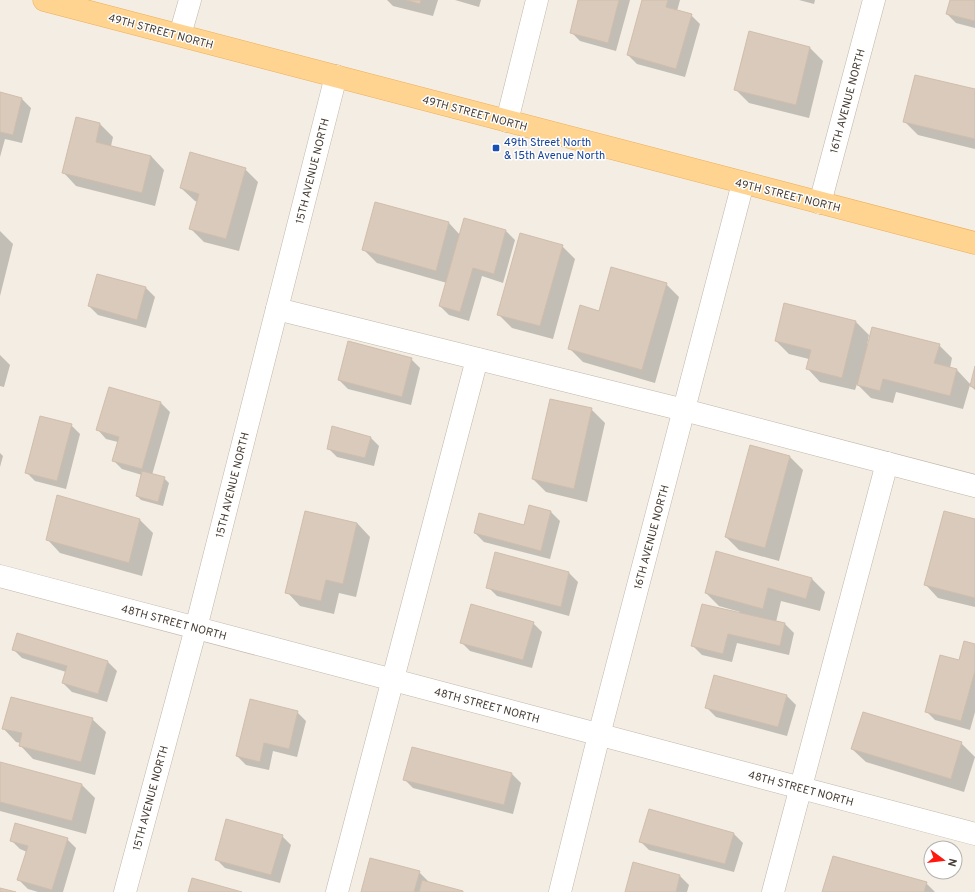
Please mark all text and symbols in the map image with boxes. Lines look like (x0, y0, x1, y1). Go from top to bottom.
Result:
street label: 49TH STREET NORTH (107, 11, 215, 53)
street label: 16TH AVENUE NORTH (827, 47, 869, 155)
street label: 49TH STREET NORTH (421, 93, 529, 135)
street label: 15TH AVENUE NORTH (293, 117, 333, 226)
place label: 49th Street North & 15th Avenue North (504, 136, 605, 163)
marker: 49th Street North & 15th Avenue North (491, 143, 501, 153)
street label: 49TH STREET NORTH (734, 176, 842, 216)
street label: 15TH AVENUE NORTH (213, 431, 253, 540)
street label: 16TH AVENUE NORTH (631, 483, 673, 591)
street label: 48TH STREET NORTH (120, 602, 228, 644)
street label: 48TH STREET NORTH (433, 685, 541, 727)
street label: 15TH AVENUE NORTH (130, 744, 172, 852)
street label: 48TH STREET NORTH (747, 768, 855, 810)
north arrow (923, 840, 963, 880)
text: N (944, 857, 959, 868)

